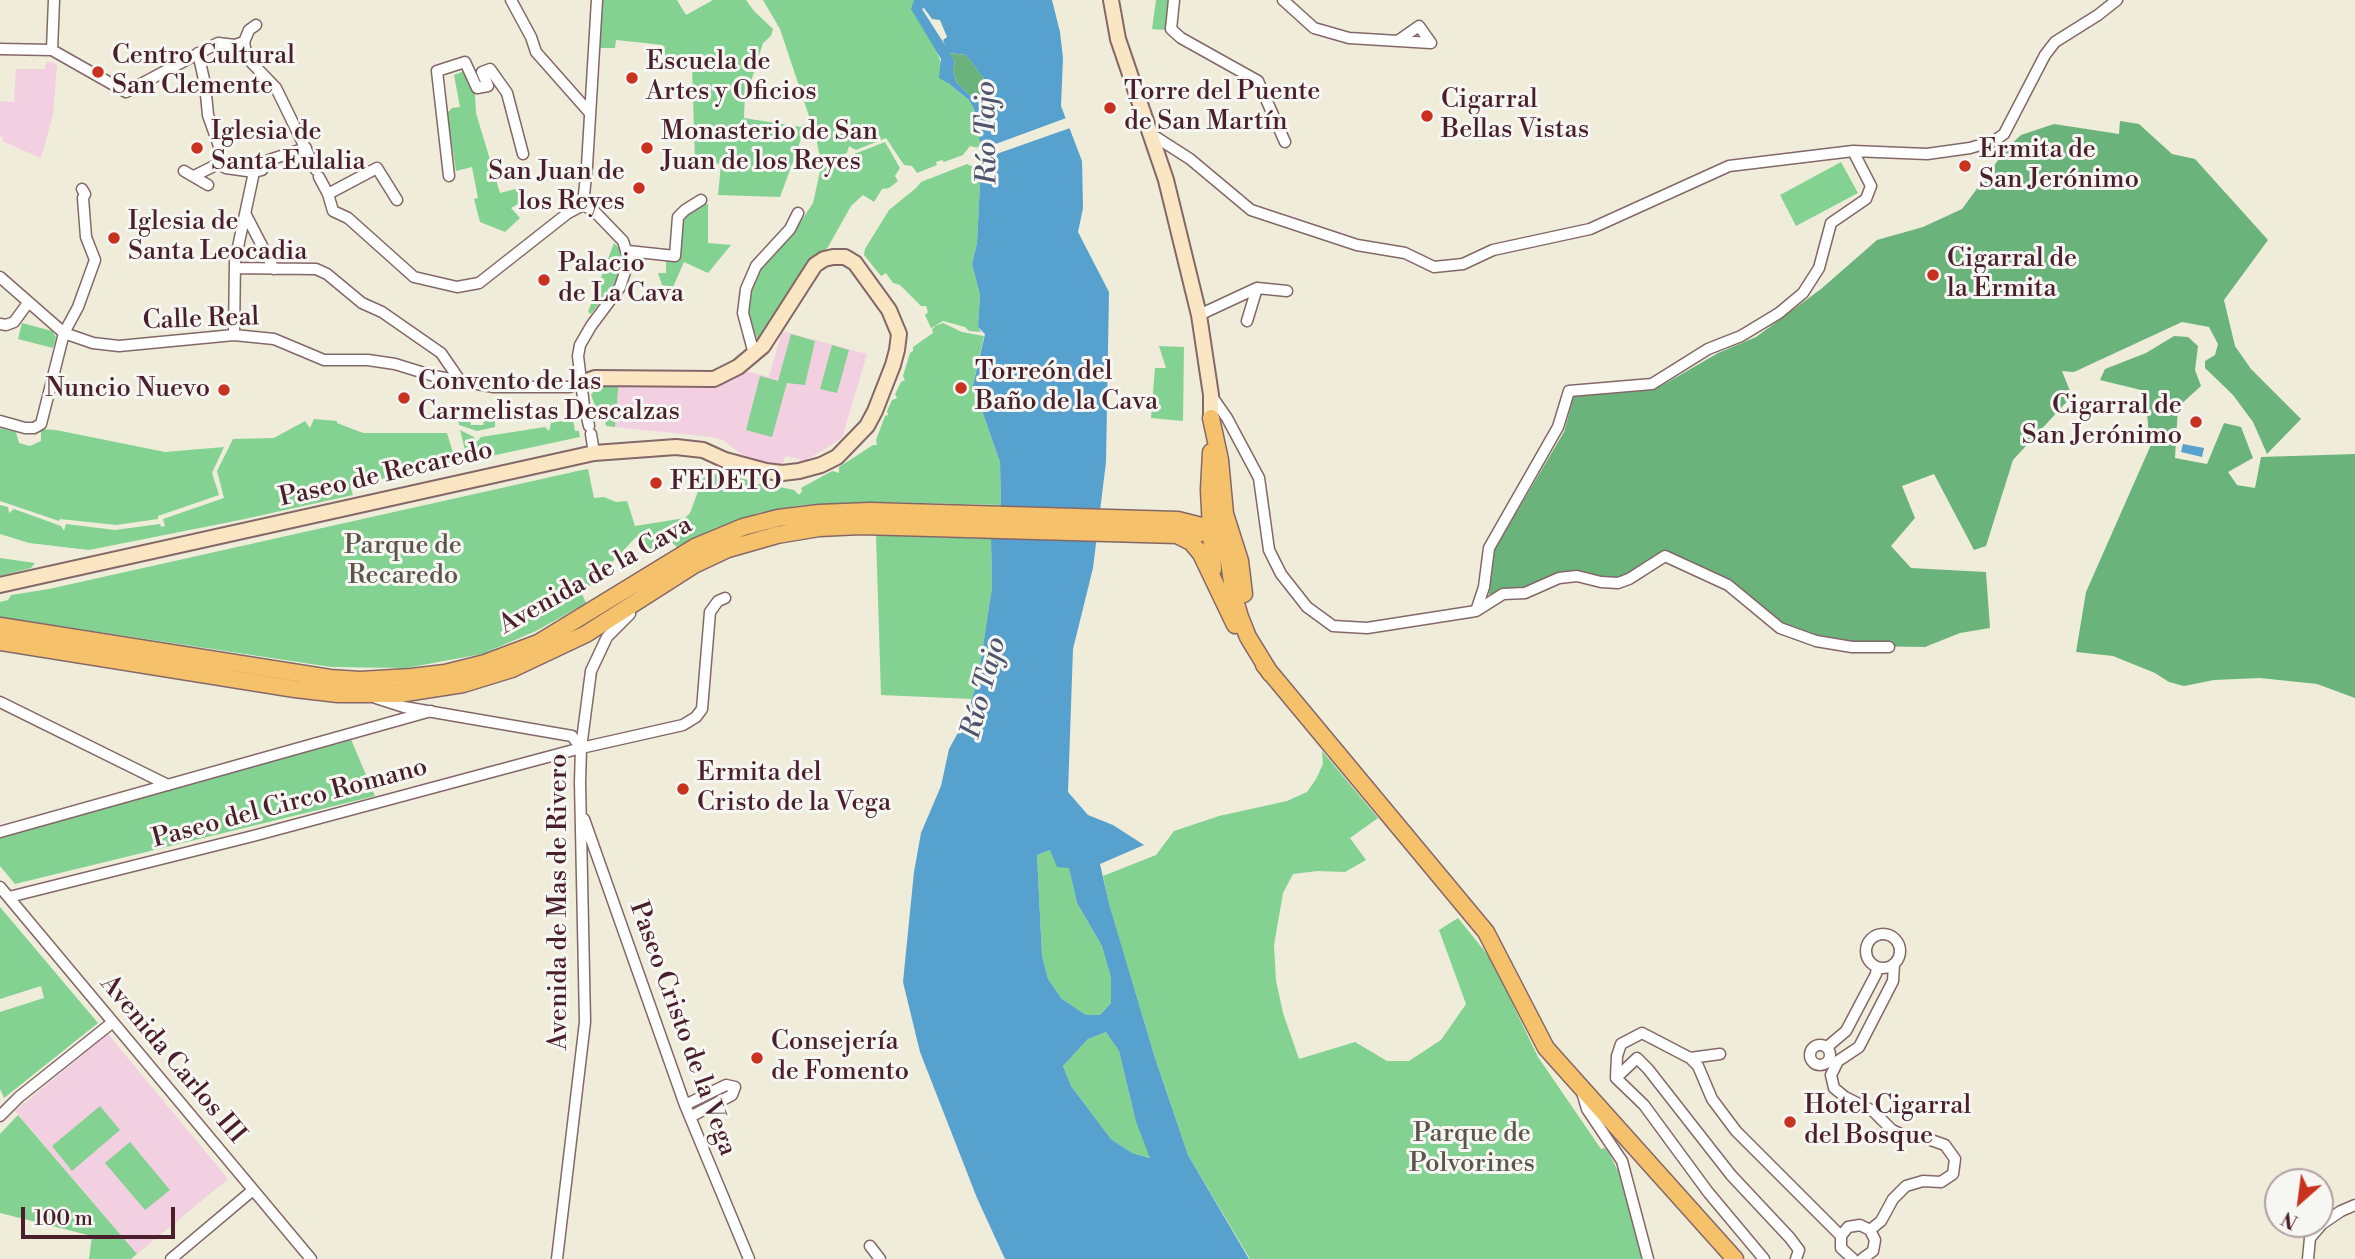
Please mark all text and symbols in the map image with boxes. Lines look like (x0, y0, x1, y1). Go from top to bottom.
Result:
place label: Centro Cultural San Clemente (112, 41, 295, 102)
place label: Escuela de Artes y Oficios (646, 47, 817, 108)
marker: Centro Cultural San Clemente (90, 64, 106, 80)
marker: Escuela de Artes y Oficios (624, 70, 640, 86)
place label: Torre del Puente de San Martín (1124, 77, 1320, 138)
water label: Río Tajo (970, 81, 1006, 185)
place label: Cigarral Bellas Vistas (1441, 85, 1589, 146)
marker: Torre del Puente de San Martín (1102, 100, 1118, 116)
marker: Cigarral Bellas Vistas (1419, 108, 1435, 124)
place label: Iglesia de Santa Eulalia (211, 117, 366, 178)
place label: Monasterio de San Juan de los Reyes (661, 117, 878, 178)
place label: Ermita de San Jerónimo (1979, 135, 2139, 196)
marker: Iglesia de Santa Eulalia (189, 140, 205, 156)
marker: Monasterio de San Juan de los Reyes (639, 140, 655, 156)
place label: San Juan de los Reyes (488, 157, 625, 218)
marker: Ermita de San Jerónimo (1957, 158, 1973, 174)
marker: San Juan de los Reyes (631, 180, 647, 196)
place label: Iglesia de Santa Leocadia (128, 207, 307, 268)
marker: Iglesia de Santa Leocadia (106, 230, 122, 246)
place label: Cigarral de la Ermita (1947, 244, 2077, 306)
place label: Palacio de La Cava (558, 249, 684, 310)
marker: Cigarral de la Ermita (1925, 267, 1941, 283)
marker: Palacio de La Cava (536, 272, 552, 288)
street label: Calle Real (142, 302, 260, 338)
place label: Torreón del Baño de la Cava (975, 357, 1158, 418)
place label: Convento de las Carmelistas Descalzas (418, 367, 680, 428)
place label: Nuncio Nuevo (45, 374, 210, 406)
marker: Torreón del Baño de la Cava (953, 380, 969, 396)
marker: Nuncio Nuevo (216, 382, 232, 398)
marker: Convento de las Carmelistas Descalzas (396, 390, 412, 406)
place label: Cigarral de San Jerónimo (2022, 391, 2182, 452)
marker: Cigarral de San Jerónimo (2188, 414, 2204, 430)
street label: Paseo de Recaredo (276, 435, 496, 515)
place label: FEDETO (670, 467, 782, 499)
marker: FEDETO (648, 475, 664, 491)
street label: Avenida de la Cava (494, 510, 698, 642)
park label: Parque de Recaredo (344, 531, 462, 592)
water label: Río Tajo (955, 634, 1015, 742)
street label: Paseo del Circo Romano (149, 752, 431, 856)
street label: Avenida de Mas de Rivero (544, 754, 576, 1050)
place label: Ermita del Cristo de la Vega (697, 758, 891, 820)
marker: Ermita del Cristo de la Vega (675, 781, 691, 797)
street label: Paseo Cristo de la Vega (621, 898, 743, 1160)
street label: Avenida Carlos III (93, 970, 251, 1150)
place label: Consejería de Fomento (771, 1027, 909, 1088)
marker: Consejería de Fomento (749, 1050, 765, 1066)
place label: Hotel Cigarral del Bosque (1804, 1091, 1971, 1152)
marker: Hotel Cigarral del Bosque (1782, 1114, 1798, 1130)
park label: Parque de Polvorines (1409, 1119, 1535, 1180)
north arrow (2264, 1168, 2334, 1238)
scale bar (24, 1192, 178, 1236)
text: 100 m (34, 1206, 93, 1232)
text: N (2278, 1206, 2302, 1234)

